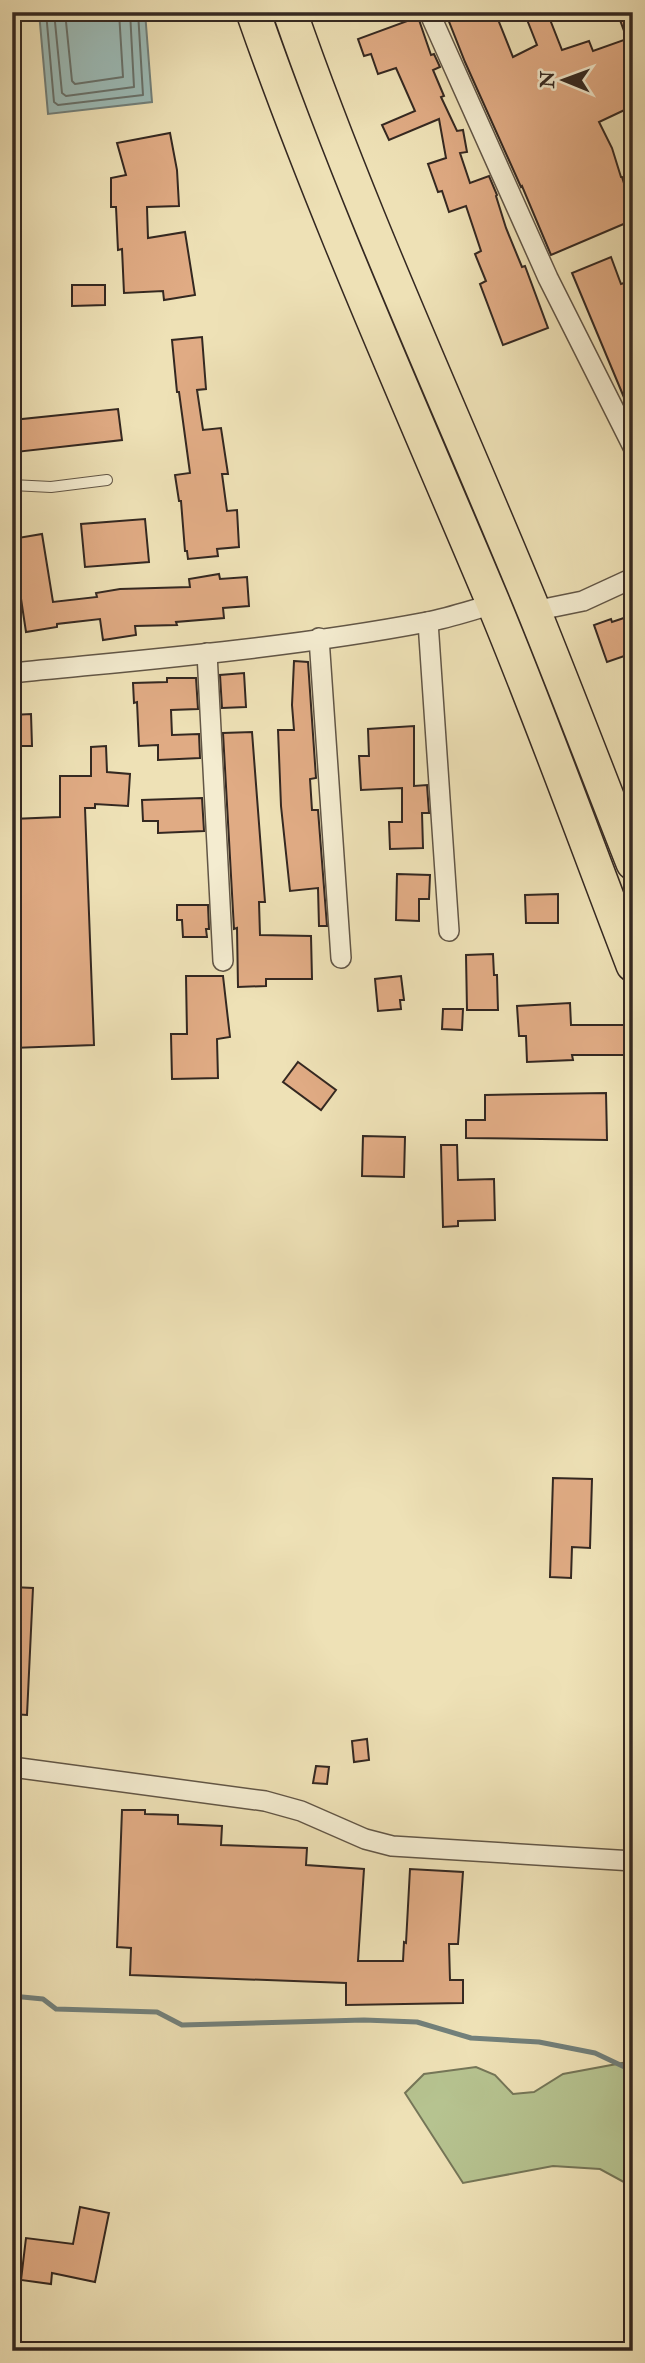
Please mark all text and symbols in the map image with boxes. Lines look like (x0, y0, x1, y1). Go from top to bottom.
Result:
north arrow (530, 46, 600, 116)
text: N (536, 70, 560, 89)

